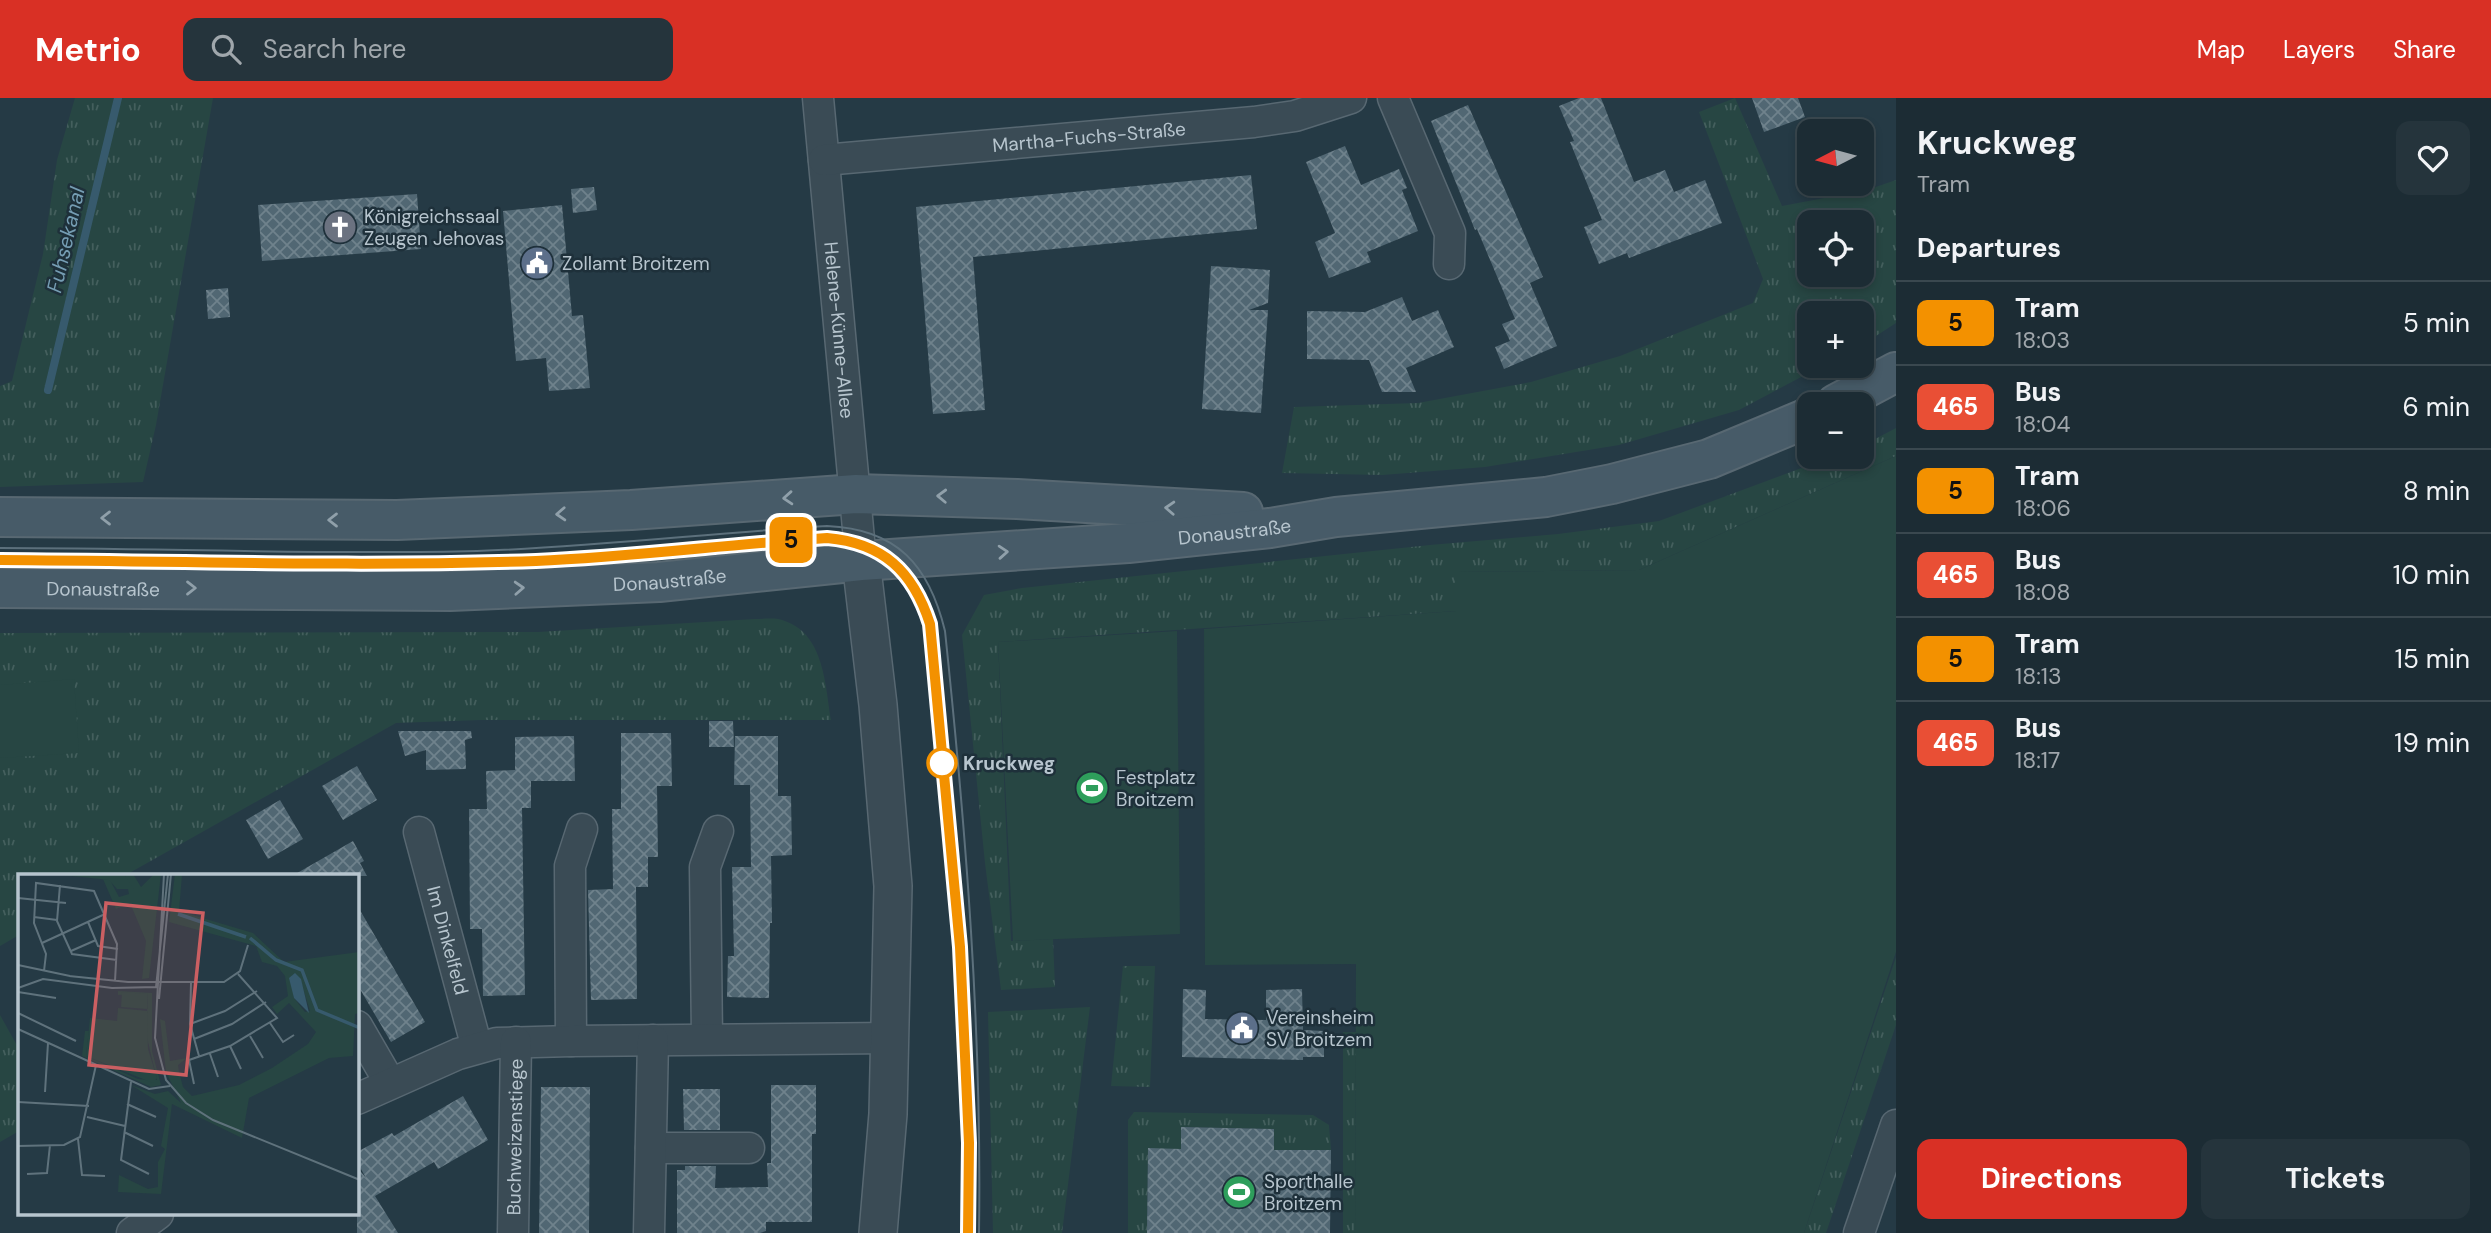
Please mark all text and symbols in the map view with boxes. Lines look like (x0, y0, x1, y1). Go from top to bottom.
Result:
search box (183, 18, 673, 81)
text: Metrio (35, 28, 141, 71)
icon: search (207, 30, 245, 68)
text: Search here (263, 32, 406, 66)
text: Map (2197, 34, 2245, 65)
text: Layers (2283, 34, 2355, 65)
text: Share (2393, 34, 2456, 65)
street label: Martha-Fuchs-Straße (991, 116, 1187, 158)
north arrow (1797, 119, 1874, 196)
map controls (1797, 119, 1874, 469)
text: Kruckweg (1917, 121, 2077, 164)
button: heart (2396, 121, 2470, 195)
text: Tram (1917, 169, 1970, 199)
water label: Fuhsekanal (40, 184, 92, 296)
place label: Königreichssaal Zeugen Jehovas (364, 204, 504, 251)
church icon: Königreichssaal Zeugen Jehovas (321, 208, 359, 246)
button: locate (1797, 210, 1874, 287)
text: Departures (1917, 231, 2061, 265)
street label: Helene-Künne-Allee (819, 240, 860, 420)
public building icon: Zollamt Broitzem (518, 244, 556, 282)
place label: Zollamt Broitzem (562, 251, 710, 276)
text: Tram (2015, 291, 2080, 325)
button: + (1797, 301, 1874, 378)
text: 5 min (2403, 306, 2470, 340)
text: 5 (1948, 307, 1963, 338)
text: 18:03 (2015, 325, 2070, 355)
text: Bus (2015, 375, 2061, 409)
text: 6 min (2402, 390, 2470, 424)
text: 465 (1933, 391, 1978, 422)
button: − (1797, 392, 1874, 469)
text: 18:04 (2015, 409, 2071, 439)
text: Tram (2015, 459, 2080, 493)
text: 8 min (2403, 474, 2470, 508)
text: 5 (1948, 475, 1963, 506)
one-way arrow (937, 489, 948, 504)
one-way arrow (782, 490, 793, 505)
text: 18:06 (2015, 493, 2071, 523)
one-way arrow (1164, 500, 1175, 515)
one-way arrow (555, 506, 566, 521)
one-way arrow (100, 510, 111, 526)
one-way arrow (328, 512, 338, 528)
street label: Donaustraße (1177, 512, 1293, 550)
line badge: 5 (768, 517, 814, 563)
text: 5 (784, 524, 798, 555)
text: Bus (2015, 543, 2061, 577)
one-way arrow (998, 545, 1009, 560)
text: 10 min (2393, 558, 2470, 592)
text: 465 (1933, 559, 1978, 590)
street label: Donaustraße (613, 563, 728, 596)
street label: Donaustraße (46, 576, 160, 602)
text: 18:08 (2015, 577, 2071, 607)
one-way arrow (513, 580, 524, 595)
one-way arrow (185, 581, 196, 596)
text: Tram (2015, 627, 2080, 661)
text: 15 min (2395, 642, 2470, 676)
text: 5 (1948, 643, 1963, 674)
text: 18:13 (2015, 661, 2062, 691)
text: Bus (2015, 711, 2061, 745)
text: 19 min (2394, 726, 2470, 760)
text: 465 (1933, 727, 1978, 758)
text: 18:17 (2015, 745, 2060, 775)
marker: Kruckweg (927, 748, 957, 778)
place label: Kruckweg (963, 751, 1055, 776)
place label: Festplatz Broitzem (1116, 765, 1195, 812)
sports icon: Festplatz Broitzem (1073, 769, 1111, 807)
inset map (18, 874, 359, 1216)
street label: Im Dinkelfeld (421, 883, 475, 998)
place label: Vereinsheim SV Broitzem (1266, 1005, 1374, 1052)
public building icon: Vereinsheim SV Broitzem (1223, 1009, 1261, 1047)
street label: Buchweizenstiege (501, 1058, 528, 1216)
button: Directions (1917, 1139, 2187, 1219)
button: Tickets (2201, 1139, 2470, 1219)
place label: Sporthalle Broitzem (1264, 1169, 1353, 1216)
sports icon: Sporthalle Broitzem (1220, 1173, 1258, 1211)

